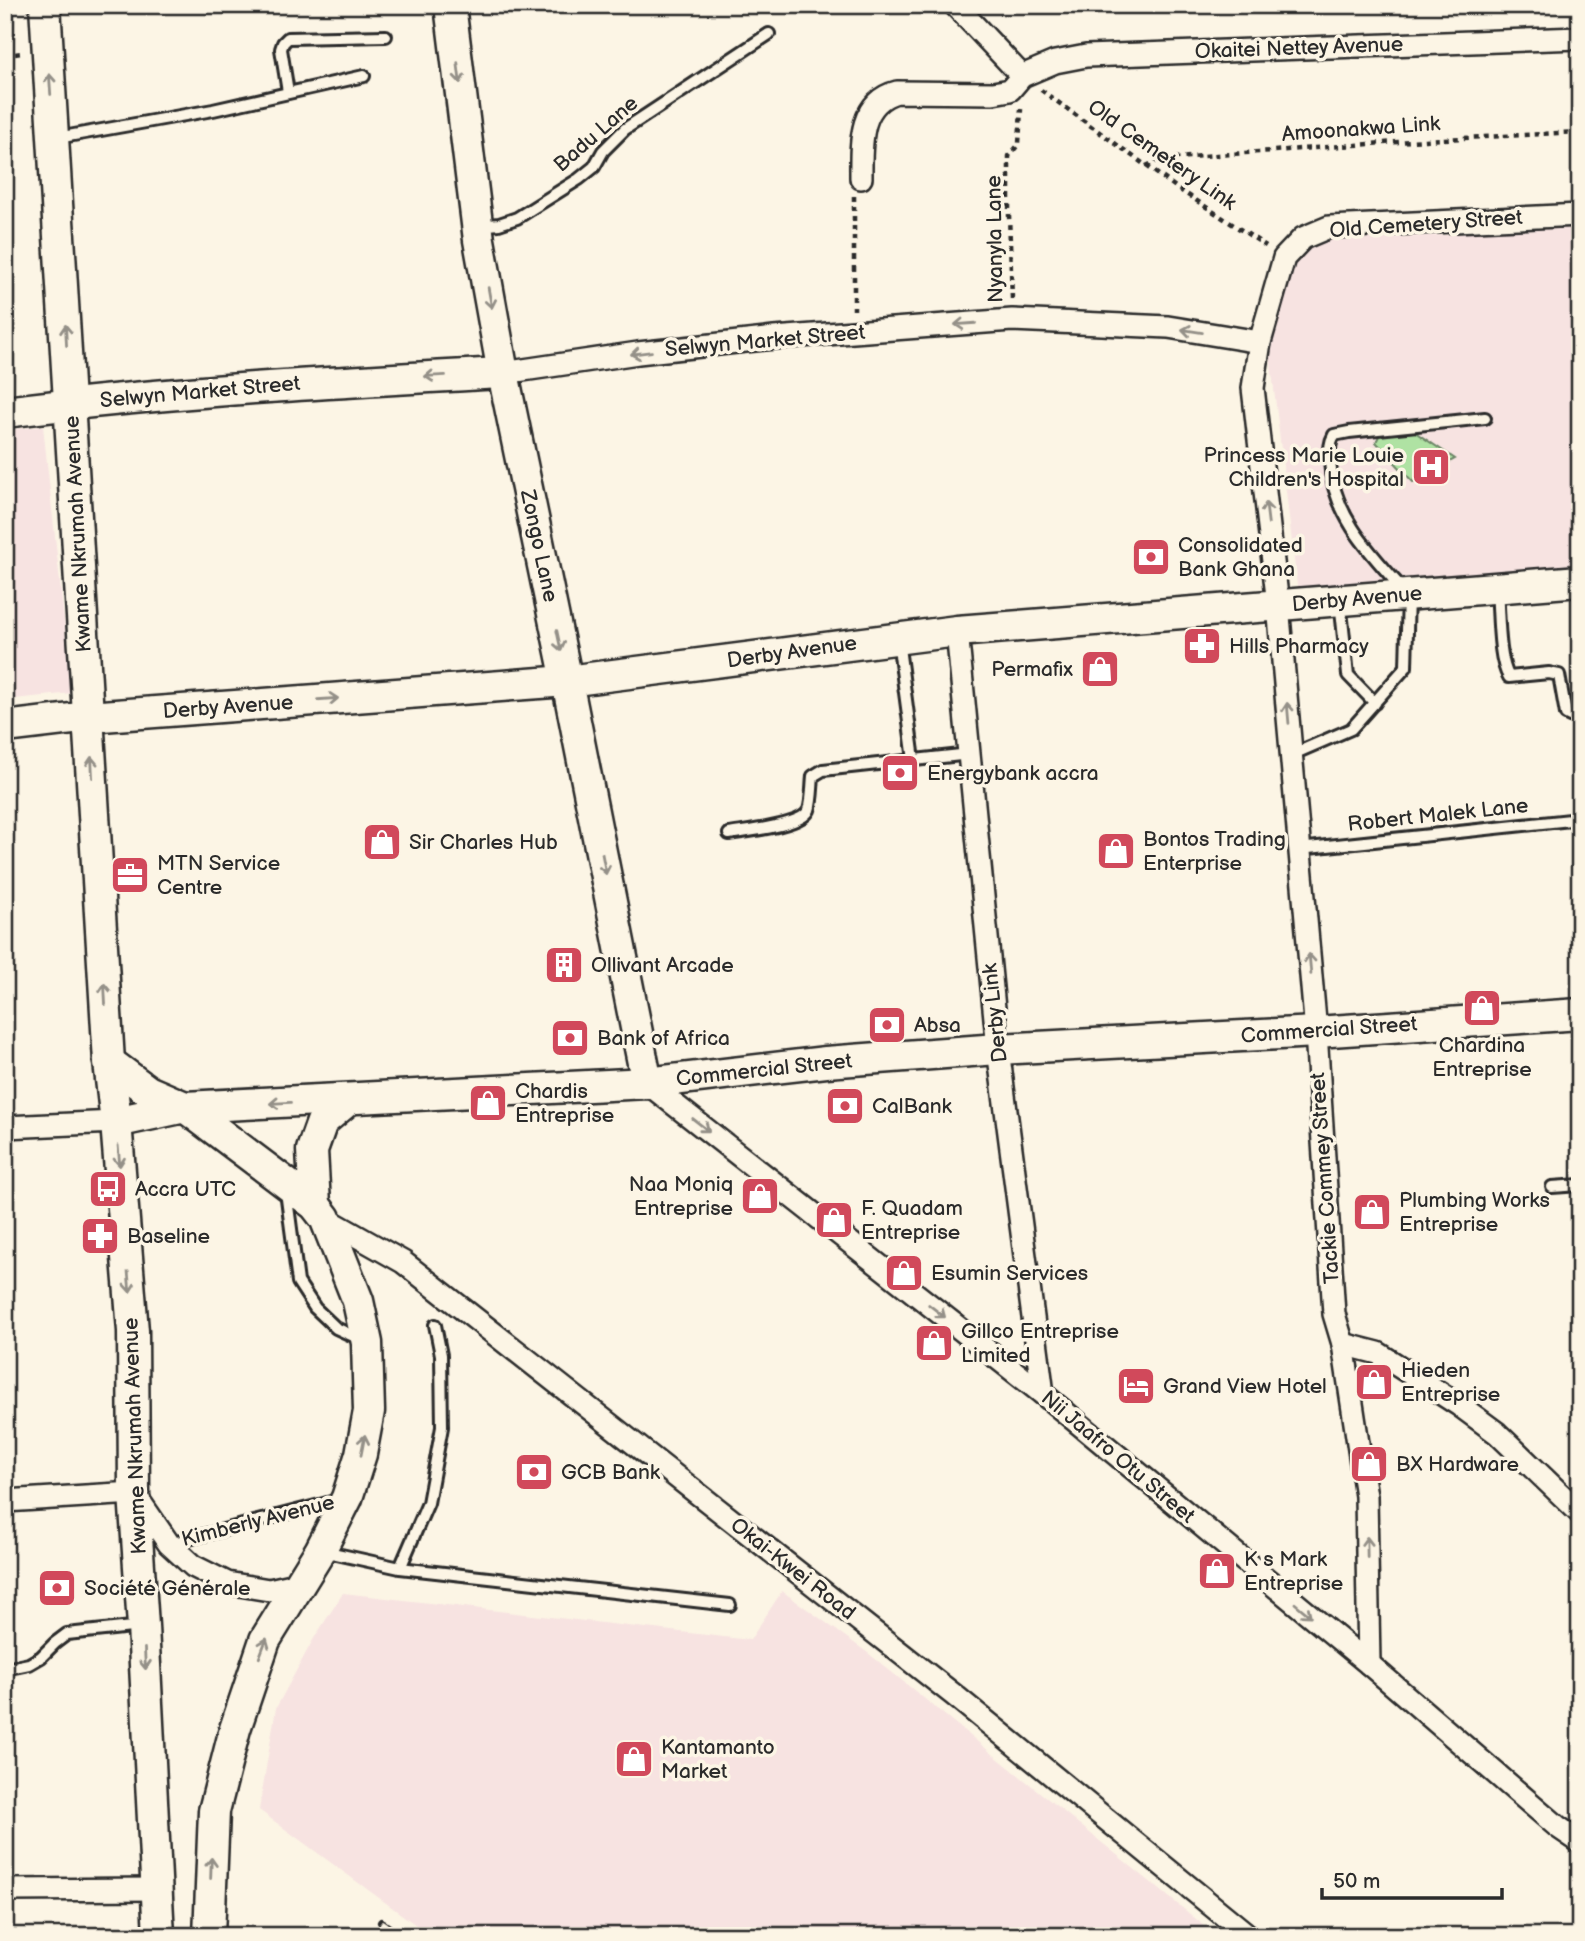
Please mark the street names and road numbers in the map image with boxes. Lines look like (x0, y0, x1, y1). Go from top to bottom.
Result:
street label: Okaitei Nettey Avenue (1194, 32, 1404, 64)
street label: Badu Lane (549, 91, 643, 177)
street label: Old Cemetery Link (1083, 94, 1242, 216)
street label: Amoonakwa Link (1281, 111, 1442, 147)
street label: Nyanyla Lane (981, 175, 1009, 303)
street label: Old Cemetery Street (1329, 205, 1524, 243)
street label: Selwyn Market Street (664, 320, 867, 362)
street label: Selwyn Market Street (99, 371, 302, 413)
street label: Kwame Nkrumah Avenue (59, 415, 97, 653)
street label: Zongo Lane (515, 487, 563, 604)
street label: Derby Avenue (1291, 581, 1423, 617)
street label: Derby Avenue (725, 631, 859, 673)
street label: Derby Avenue (162, 690, 294, 724)
street label: Robert Malek Lane (1346, 793, 1530, 837)
street label: Derby Link (977, 962, 1013, 1064)
street label: Commercial Street (1240, 1011, 1419, 1049)
street label: Commercial Street (675, 1048, 854, 1092)
street label: Tackie Commey Street (1305, 1071, 1345, 1284)
street label: Kwame Nkrumah Avenue (118, 1317, 152, 1555)
street label: Nii Jaafro Otu Street (1036, 1385, 1200, 1529)
street label: Kimberly Avenue (179, 1490, 337, 1552)
street label: Okai-Kwei Road (726, 1513, 860, 1625)

